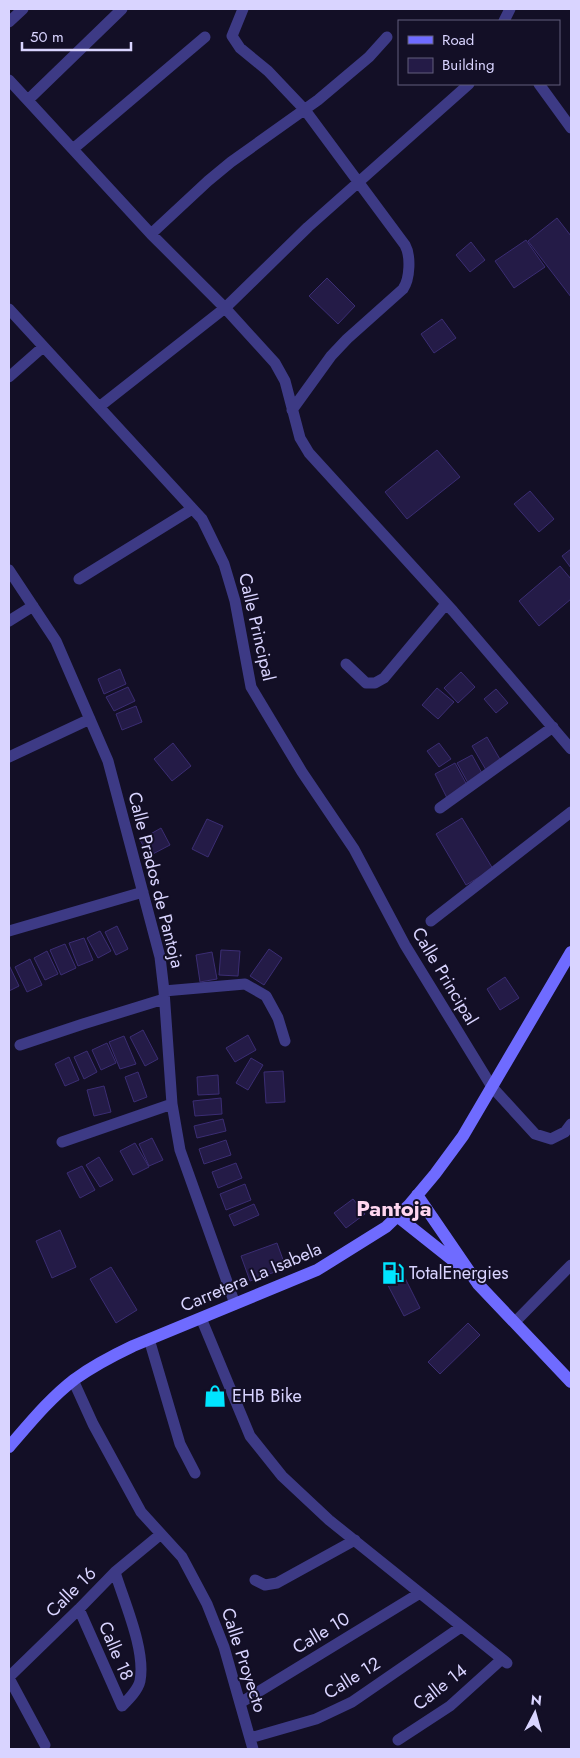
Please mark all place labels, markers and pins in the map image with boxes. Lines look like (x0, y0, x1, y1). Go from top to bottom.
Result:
fuel station icon: TotalEnergies (380, 1260, 406, 1286)
place label: TotalEnergies (409, 1260, 509, 1286)
shop icon: EHB Bike (202, 1383, 228, 1409)
place label: EHB Bike (232, 1383, 302, 1409)

